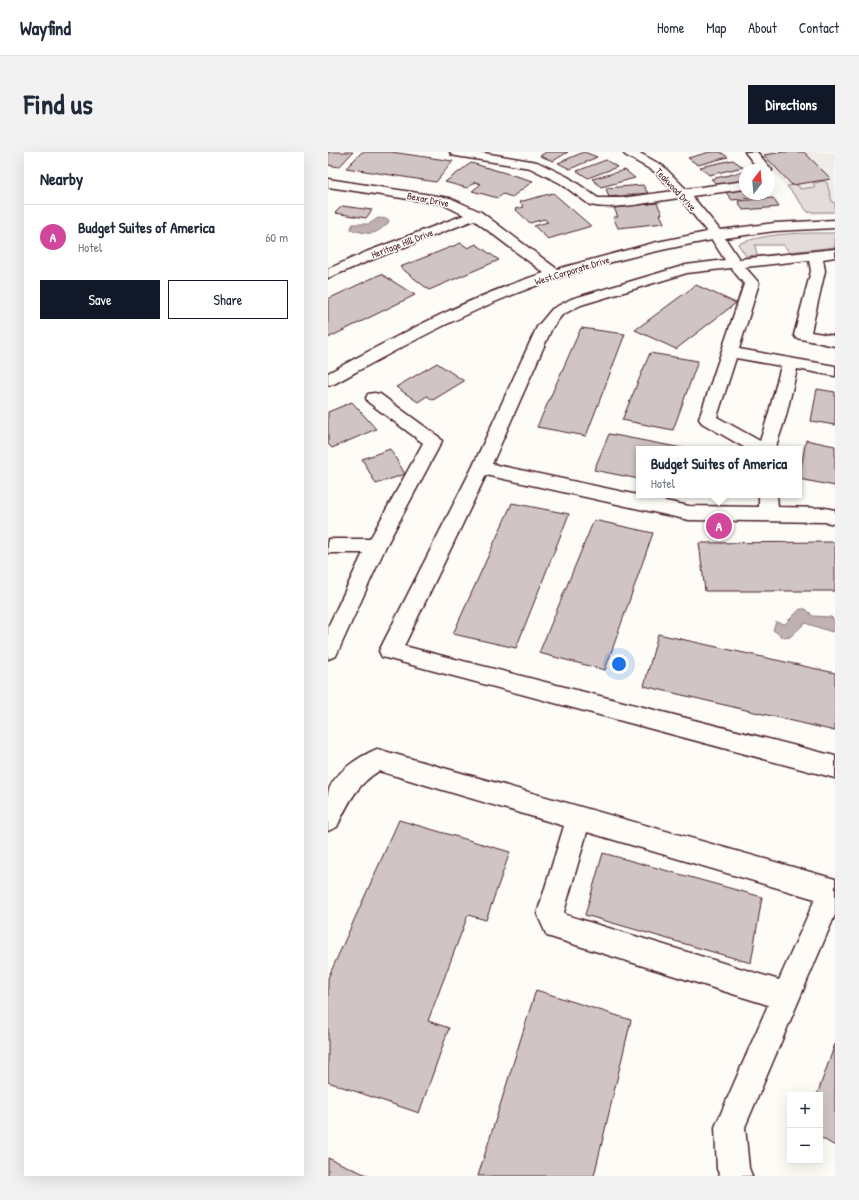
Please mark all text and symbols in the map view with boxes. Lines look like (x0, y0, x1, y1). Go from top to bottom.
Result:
text: Wayfind (20, 15, 71, 41)
text: Home (657, 18, 684, 37)
text: Map (706, 18, 726, 37)
text: About (748, 18, 777, 37)
text: Contact (799, 18, 839, 37)
text: Find us (24, 85, 93, 123)
button: Directions (748, 85, 835, 124)
north arrow (739, 164, 775, 200)
street label: Teakwood Drive (652, 165, 699, 214)
text: Nearby (40, 167, 83, 190)
street label: Bexar Drive (406, 189, 450, 210)
text: Budget Suites of America (78, 217, 215, 238)
street label: Heritage Hill Drive (369, 226, 435, 261)
text: A (50, 228, 56, 246)
text: 60 m (265, 228, 288, 246)
text: Hotel (78, 238, 102, 256)
street label: West Corporate Drive (533, 253, 611, 288)
button: Save (40, 280, 160, 319)
button: Share (168, 280, 288, 319)
popup (636, 446, 802, 498)
text: Budget Suites of America (651, 453, 787, 474)
text: Hotel (651, 474, 675, 492)
pin: A (706, 511, 732, 541)
your location (609, 654, 629, 674)
map controls (787, 1092, 823, 1164)
button: + (787, 1092, 823, 1128)
button: − (787, 1128, 823, 1164)

